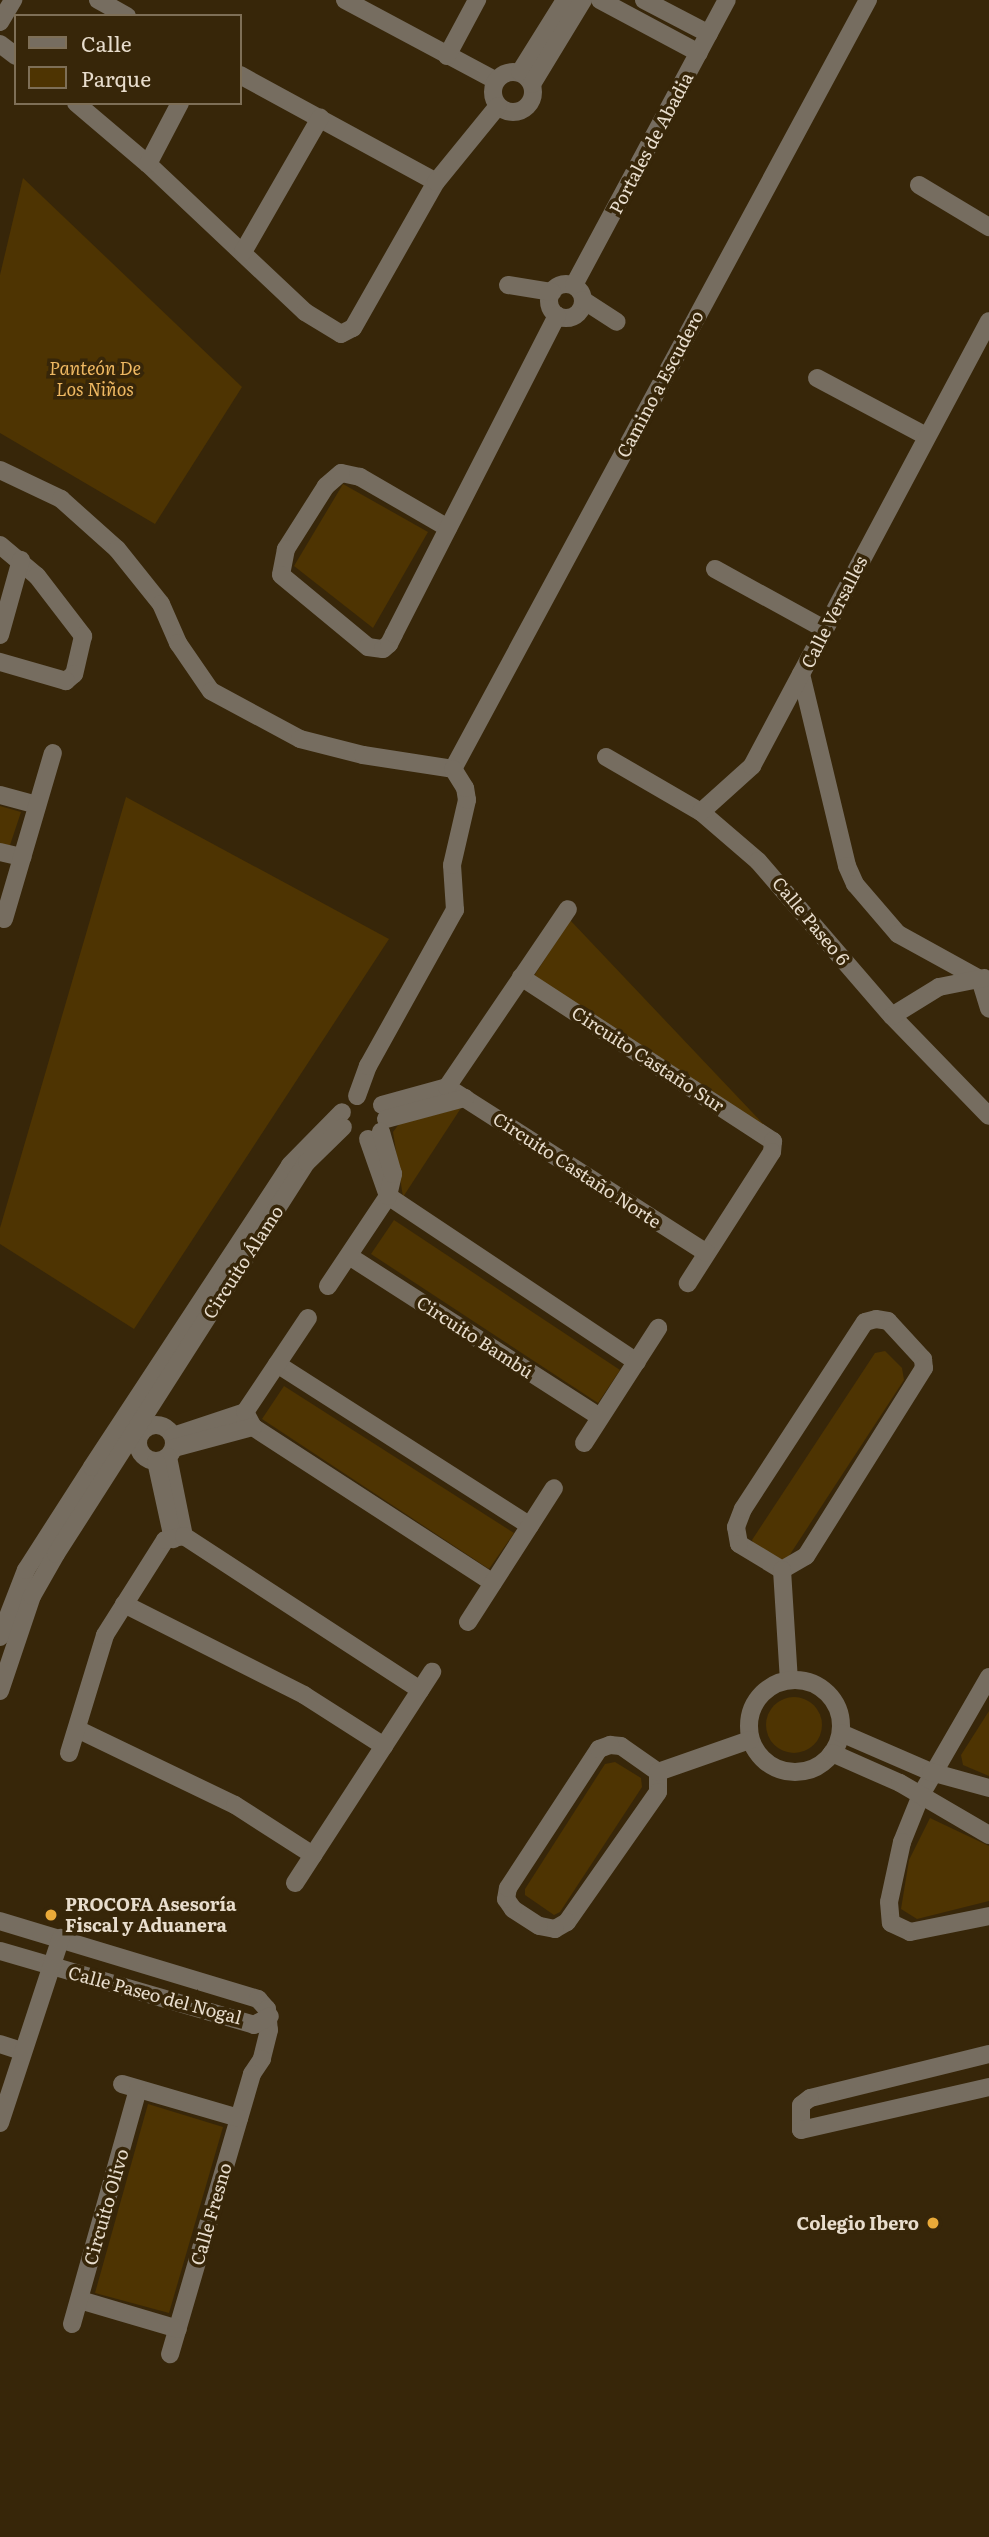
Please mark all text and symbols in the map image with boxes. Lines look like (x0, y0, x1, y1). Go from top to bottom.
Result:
legend (14, 14, 242, 105)
text: Calle (81, 27, 132, 58)
text: Parque (81, 62, 151, 93)
street label: Portales de Abadia (605, 69, 697, 217)
street label: Camino a Escudero (612, 307, 708, 461)
park label: Panteón De Los Niños (49, 358, 141, 400)
street label: Calle Versalles (796, 552, 872, 672)
street label: Calle Paseo 6 (768, 872, 854, 970)
street label: Circuito Castaño Sur (568, 1002, 728, 1116)
street label: Circuito Castaño Norte (489, 1108, 665, 1232)
street label: Circuito Álamo (198, 1201, 288, 1323)
street label: Circuito Bambú (413, 1291, 537, 1383)
place label: PROCOFA Asesoría Fiscal y Aduanera (65, 1894, 236, 1937)
marker: PROCOFA Asesoría Fiscal y Aduanera (43, 1907, 59, 1923)
street label: Calle Paseo del Nogal (66, 1961, 244, 2029)
street label: Circuito Olivo (79, 2146, 133, 2268)
street label: Calle Fresno (186, 2160, 236, 2268)
place label: Colegio Ibero (797, 2212, 919, 2234)
marker: Colegio Ibero (925, 2215, 941, 2231)

